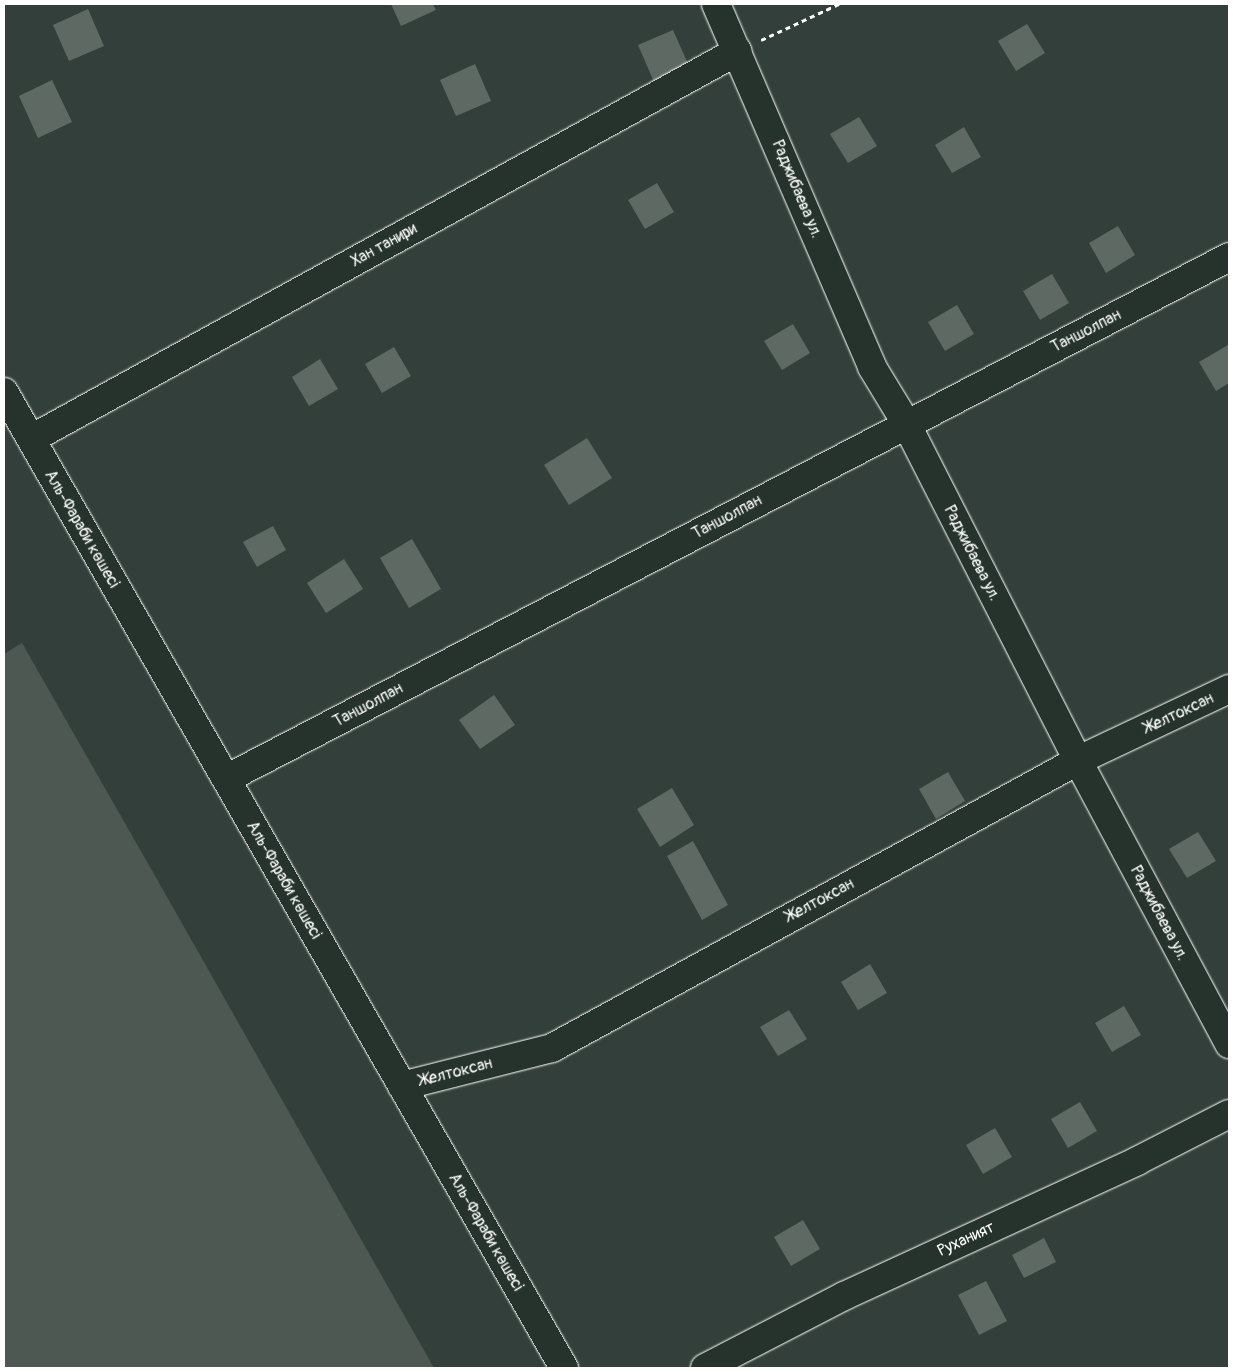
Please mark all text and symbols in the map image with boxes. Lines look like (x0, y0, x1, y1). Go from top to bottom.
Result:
street label: Раджибаева ул. (768, 137, 826, 241)
street label: Хан танири (348, 219, 420, 271)
street label: Таншолпан (1048, 305, 1124, 357)
street label: Аль-Фараби көшесі (40, 467, 124, 591)
street label: Таншолпан (689, 491, 765, 543)
street label: Раджибаева ул. (940, 502, 1004, 604)
street label: Таншолпан (330, 679, 406, 731)
street label: Желтоксан (1141, 689, 1217, 737)
street label: Аль-Фараби көшесі (242, 818, 326, 942)
street label: Раджибаева ул. (1126, 862, 1192, 964)
street label: Желтоксан (783, 874, 857, 926)
street label: Желтоксан (418, 1054, 494, 1090)
street label: Аль-Фараби көшесі (444, 1170, 528, 1294)
street label: Руханият (934, 1217, 998, 1261)

